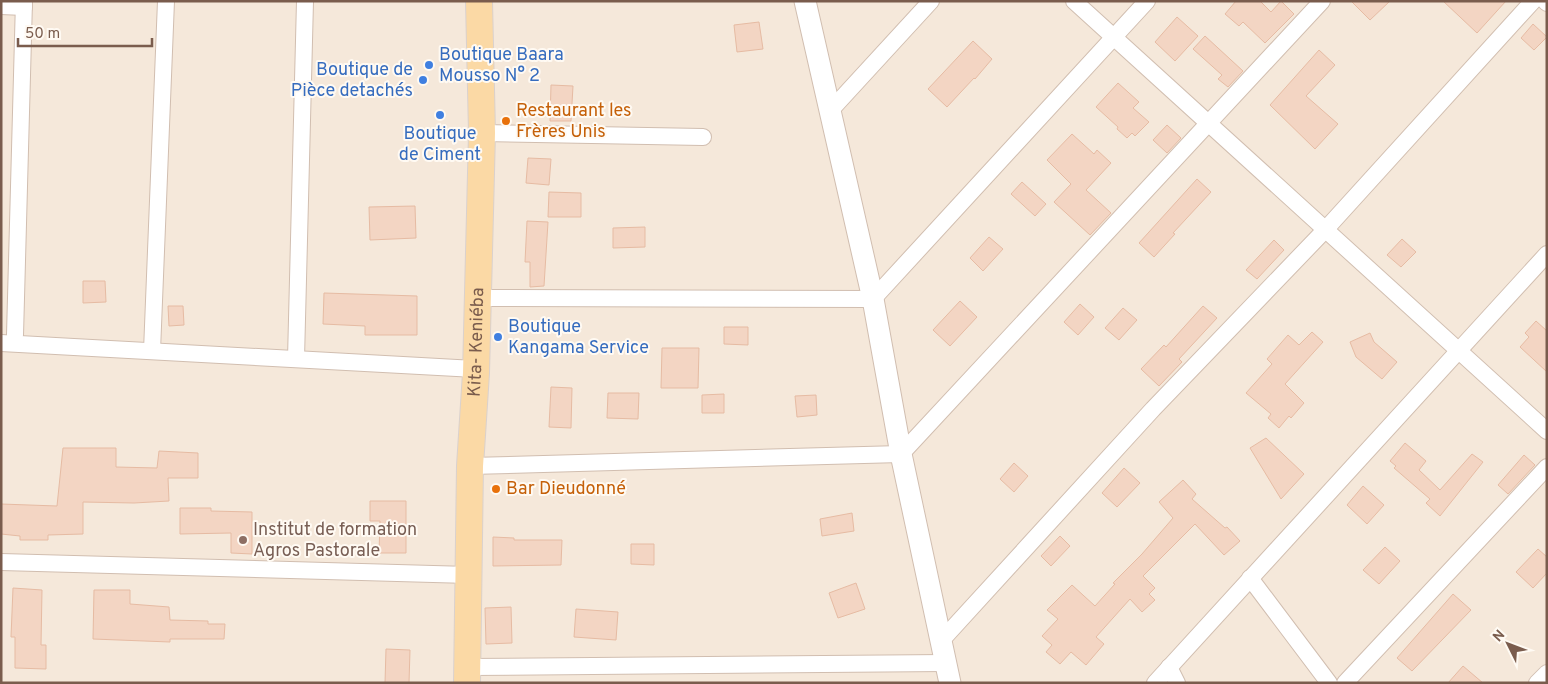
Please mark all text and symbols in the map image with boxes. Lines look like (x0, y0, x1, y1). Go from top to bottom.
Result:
scale bar (18, 15, 151, 47)
text: 50 m (25, 25, 60, 44)
place label: Boutique Baara Mousso N° 2 (439, 44, 564, 88)
place label: Boutique de Pièce detachés (291, 59, 413, 103)
marker: Boutique Baara Mousso N° 2 (423, 59, 435, 71)
marker: Boutique de Pièce detachés (417, 74, 429, 86)
place label: Restaurant les Frères Unis (516, 100, 632, 144)
marker: Boutique de Ciment (434, 109, 446, 121)
marker: Restaurant les Frères Unis (500, 115, 512, 127)
place label: Boutique de Ciment (399, 123, 481, 167)
street label: Kita- Keniéba (463, 287, 490, 398)
place label: Boutique Kangama Service (508, 316, 649, 360)
marker: Boutique Kangama Service (492, 331, 504, 343)
place label: Bar Dieudonné (506, 478, 626, 501)
marker: Bar Dieudonné (490, 483, 502, 495)
place label: Institut de formation Agros Pastorale (253, 519, 417, 563)
marker: Institut de formation Agros Pastorale (237, 534, 249, 546)
north arrow (1483, 619, 1533, 669)
text: N (1490, 627, 1509, 646)

